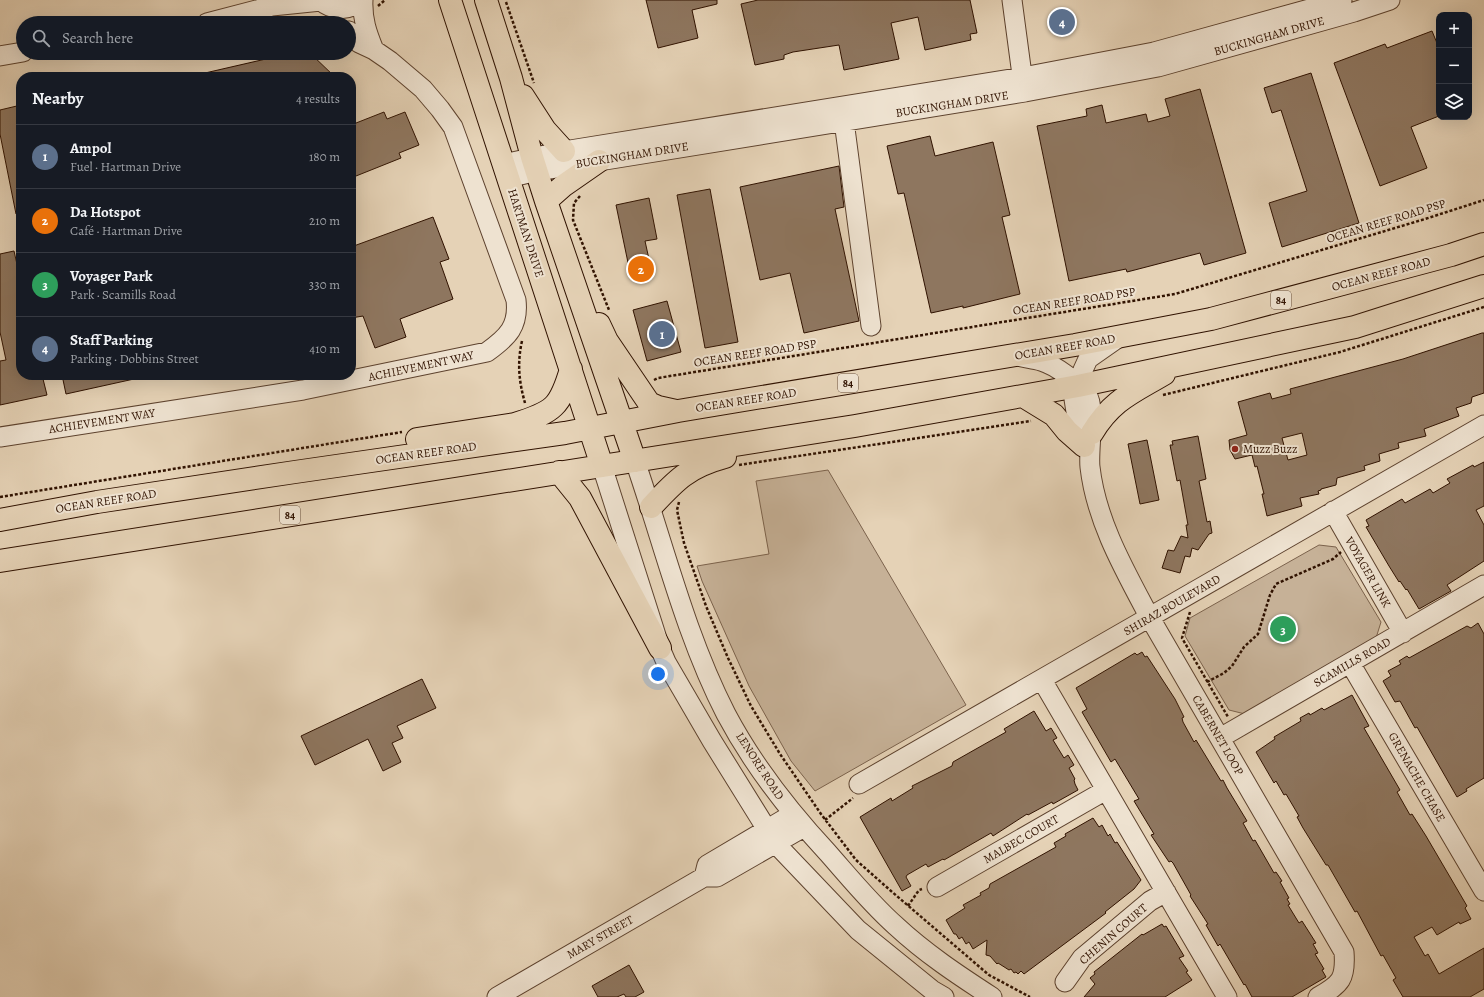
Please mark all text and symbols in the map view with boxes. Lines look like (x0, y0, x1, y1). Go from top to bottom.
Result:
pin: 4 (1049, 7, 1075, 37)
map controls (1436, 12, 1472, 120)
button: + (1436, 12, 1472, 48)
street label: BUCKINGHAM DRIVE (1212, 13, 1326, 59)
search box (16, 16, 356, 60)
icon: search (30, 27, 52, 49)
text: Search here (62, 28, 133, 48)
button: − (1436, 48, 1472, 84)
button: layers (1436, 84, 1472, 120)
text: Nearby (32, 87, 83, 110)
street label: BUCKINGHAM DRIVE (894, 87, 1010, 121)
text: 4 results (296, 90, 340, 107)
text: Ampol (70, 138, 111, 158)
street label: BUCKINGHAM DRIVE (574, 138, 690, 172)
text: 1 (43, 148, 47, 165)
text: 180 m (309, 148, 340, 165)
text: Fuel · Hartman Drive (70, 158, 181, 175)
street label: HARTMAN DRIVE (504, 187, 548, 279)
street label: OCEAN REEF ROAD PSP (1324, 195, 1448, 247)
text: Da Hotspot (70, 202, 141, 222)
text: 2 (42, 212, 48, 229)
text: 210 m (309, 212, 340, 229)
text: Café · Hartman Drive (70, 222, 182, 239)
street label: OCEAN REEF ROAD (1330, 253, 1432, 295)
pin: 2 (628, 254, 654, 284)
text: Voyager Park (70, 266, 153, 286)
text: 3 (42, 276, 48, 293)
text: 330 m (309, 276, 340, 293)
street label: OCEAN REEF ROAD PSP (1012, 283, 1137, 319)
text: Park · Scamills Road (70, 286, 176, 303)
road number: 84 (1271, 291, 1291, 309)
pin: 1 (649, 319, 675, 349)
text: Staff Parking (70, 330, 153, 350)
street label: OCEAN REEF ROAD (1013, 330, 1117, 364)
street label: OCEAN REEF ROAD PSP (693, 335, 818, 371)
text: 4 (42, 340, 48, 357)
text: 410 m (309, 340, 340, 357)
street label: ACHIEVEMENT WAY (366, 347, 476, 385)
text: Parking · Dobbins Street (70, 350, 199, 367)
road number: 84 (838, 374, 858, 392)
street label: OCEAN REEF ROAD (694, 384, 798, 416)
street label: ACHIEVEMENT WAY (47, 405, 157, 437)
street label: OCEAN REEF ROAD (374, 438, 478, 468)
place label: Muzz Buzz (1243, 441, 1298, 457)
marker: Muzz Buzz (1230, 444, 1240, 454)
street label: OCEAN REEF ROAD (54, 485, 158, 517)
road number: 84 (280, 506, 300, 524)
street label: VOYAGER LINK (1341, 533, 1395, 611)
street label: SHIRAZ BOULEVARD (1121, 571, 1223, 639)
pin: 3 (1270, 614, 1296, 644)
street label: SCAMILLS ROAD (1310, 633, 1394, 691)
your location (648, 664, 668, 684)
street label: CABERNET LOOP (1189, 692, 1248, 778)
street label: LENORE ROAD (732, 729, 788, 803)
street label: GRENACHE CHASE (1385, 729, 1449, 825)
street label: MALBEC COURT (980, 811, 1062, 867)
street label: CHENIN COURT (1076, 900, 1151, 968)
street label: MARY STREET (564, 911, 637, 963)

